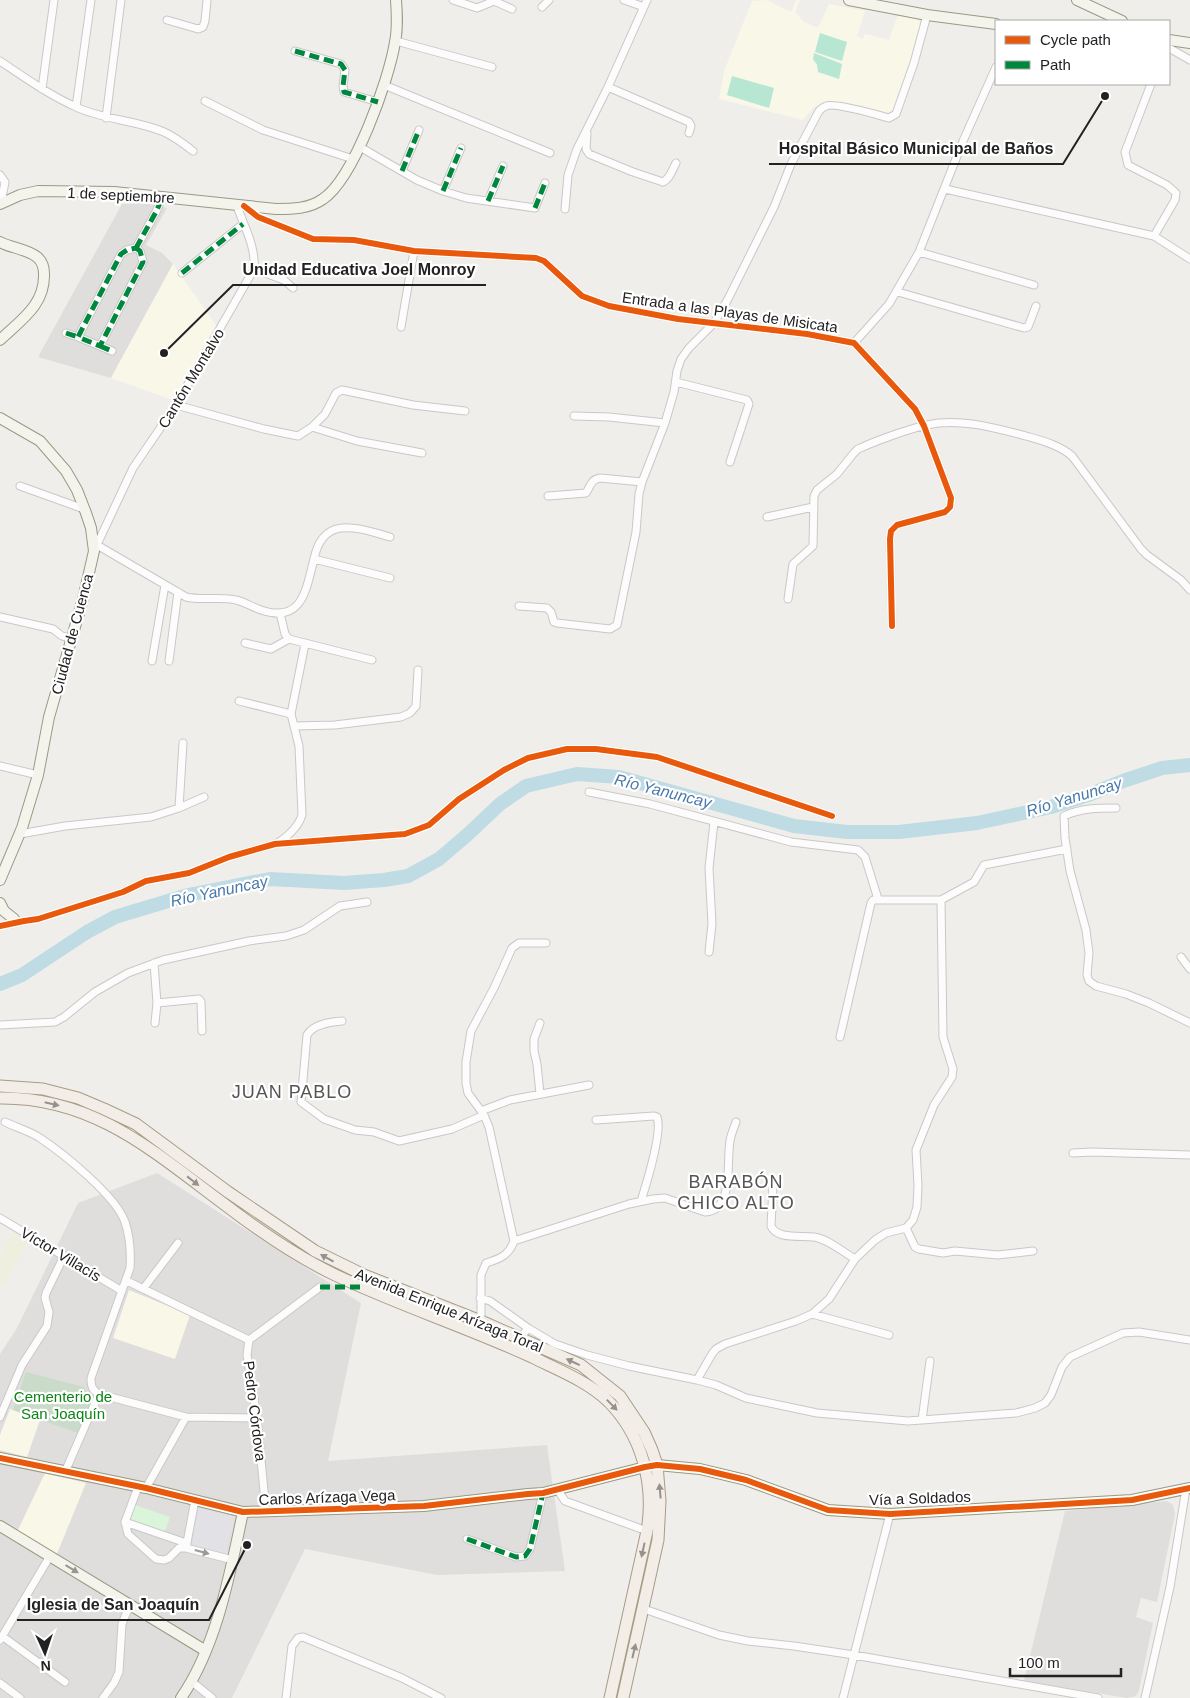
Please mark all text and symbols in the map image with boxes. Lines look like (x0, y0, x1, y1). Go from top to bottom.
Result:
legend (995, 20, 1170, 85)
text: Cycle path (1040, 31, 1111, 48)
text: Path (1040, 56, 1071, 73)
callout: Hospital Básico Municipal de Baños (769, 133, 1063, 164)
text: Hospital Básico Municipal de Baños (779, 140, 1053, 157)
street label: 1 de septiembre (67, 184, 175, 206)
callout: Unidad Educativa Joel Monroy (233, 254, 486, 285)
text: Unidad Educativa Joel Monroy (243, 261, 476, 278)
street label: Entrada a las Playas de Misicata (621, 288, 840, 336)
street label: Cantón Montalvo (155, 325, 227, 431)
street label: Ciudad de Cuenca (48, 571, 96, 696)
water label: Río Yanuncay (613, 771, 714, 811)
water label: Río Yanuncay (1024, 774, 1125, 820)
water label: Río Yanuncay (169, 872, 270, 910)
district label: JUAN PABLO (232, 1082, 352, 1102)
one-way arrow (45, 1100, 60, 1108)
district label: BARABÓN CHICO ALTO (677, 1171, 795, 1213)
one-way arrow (186, 1175, 199, 1186)
street label: Víctor Villacís (18, 1223, 104, 1285)
one-way arrow (320, 1254, 335, 1262)
street label: Avenida Enrique Arízaga Toral (353, 1264, 545, 1356)
one-way arrow (566, 1358, 581, 1366)
street label: Pedro Córdova (240, 1360, 270, 1463)
park label: Cementerio de San Joaquín (14, 1388, 112, 1422)
one-way arrow (605, 1399, 617, 1411)
one-way arrow (655, 1482, 663, 1498)
street label: Carlos Arízaga Vega (258, 1486, 396, 1508)
street label: Vía a Soldados (869, 1488, 971, 1508)
one-way arrow (639, 1542, 647, 1557)
one-way arrow (195, 1549, 210, 1557)
one-way arrow (65, 1565, 78, 1574)
callout: Iglesia de San Joaquín (17, 1589, 209, 1620)
text: Iglesia de San Joaquín (27, 1596, 199, 1613)
north arrow (20, 1628, 70, 1678)
one-way arrow (630, 1643, 638, 1658)
scale bar (1010, 1646, 1121, 1678)
text: 100 m (1018, 1654, 1060, 1671)
text: N (40, 1658, 51, 1674)

